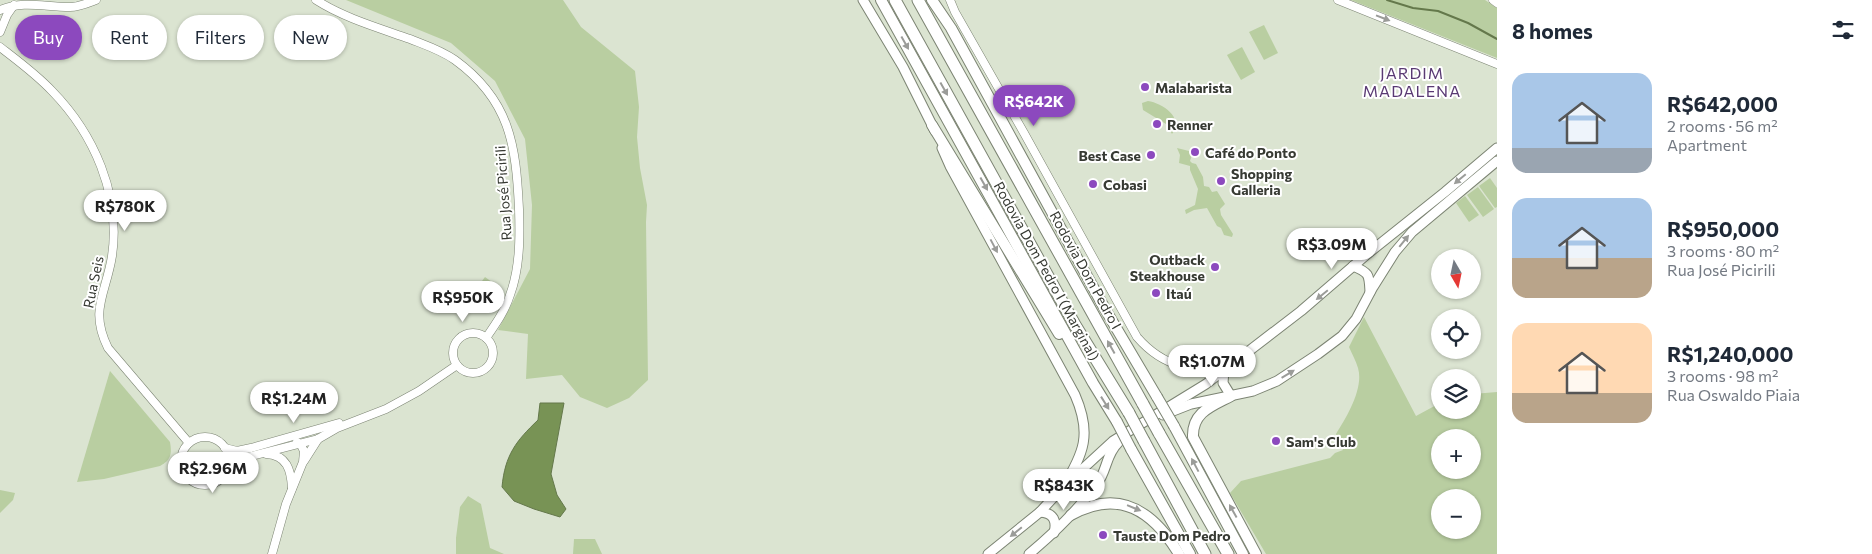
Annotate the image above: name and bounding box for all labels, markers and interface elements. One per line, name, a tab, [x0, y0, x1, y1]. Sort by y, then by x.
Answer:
one-way arrow	[1376, 14, 1391, 22]
chip: Buy	[15, 15, 82, 60]
chip: Rent	[92, 15, 167, 60]
chip: Filters	[177, 15, 264, 60]
chip: New	[274, 15, 347, 60]
icon: filters	[1829, 16, 1857, 44]
text: 8 homes	[1512, 18, 1593, 43]
one-way arrow	[900, 36, 909, 49]
district label: JARDIM MADALENA	[1363, 63, 1461, 100]
place label: Malabarista	[1155, 79, 1232, 96]
marker: Malabarista	[1139, 81, 1151, 93]
one-way arrow	[940, 82, 948, 96]
pin: R$642K	[993, 84, 1075, 127]
text: R$642K	[1004, 91, 1064, 110]
text: R$642,000	[1667, 91, 1778, 116]
icon: home	[1552, 93, 1612, 153]
place label: Renner	[1167, 116, 1213, 133]
text: 2 rooms · 56 m²	[1667, 116, 1778, 135]
marker: Renner	[1151, 118, 1163, 130]
text: Apartment	[1667, 135, 1747, 154]
place label: Café do Ponto	[1205, 144, 1296, 161]
street label: Rua José Picirili	[491, 145, 515, 241]
marker: Café do Ponto	[1189, 146, 1201, 158]
place label: Best Case	[1078, 147, 1141, 164]
marker: Best Case	[1145, 149, 1157, 161]
place label: Shopping Galleria	[1231, 165, 1292, 198]
one-way arrow	[1454, 174, 1467, 185]
marker: Shopping Galleria	[1215, 175, 1227, 187]
place label: Cobasi	[1103, 176, 1147, 193]
one-way arrow	[980, 177, 988, 192]
marker: Cobasi	[1087, 178, 1099, 190]
street label: Rodovia Dom Pedro I (Marginal)	[991, 179, 1103, 363]
pin: R$780K	[84, 190, 166, 232]
text: R$780K	[95, 196, 155, 215]
street label: Rodovia Dom Pedro I	[1047, 208, 1125, 332]
text: R$950,000	[1667, 216, 1779, 241]
icon: home	[1552, 218, 1612, 278]
pin: R$3.09M	[1286, 228, 1378, 270]
text: R$3.09M	[1297, 234, 1367, 253]
one-way arrow	[1399, 235, 1410, 248]
one-way arrow	[990, 239, 998, 254]
text: 3 rooms · 80 m²	[1667, 241, 1779, 260]
north arrow	[1431, 249, 1481, 299]
map controls	[1431, 249, 1481, 539]
place label: Outback Steakhouse	[1130, 251, 1205, 284]
street label: Rua Seis	[79, 254, 107, 310]
text: Rua José Picirili	[1667, 260, 1776, 279]
marker: Outback Steakhouse	[1209, 261, 1221, 273]
pin: R$950K	[422, 280, 504, 323]
place label: Itaú	[1166, 285, 1192, 302]
text: R$950K	[432, 287, 494, 306]
marker: Itaú	[1150, 287, 1162, 299]
one-way arrow	[1316, 289, 1329, 300]
button: locate	[1431, 309, 1481, 359]
one-way arrow	[1107, 339, 1115, 354]
text: R$1,240,000	[1667, 341, 1793, 366]
icon: home	[1552, 343, 1612, 403]
pin: R$1.07M	[1166, 344, 1258, 387]
text: R$1.07M	[1179, 351, 1245, 370]
text: 3 rooms · 98 m²	[1667, 366, 1778, 385]
button: layers	[1431, 369, 1481, 419]
one-way arrow	[1281, 370, 1294, 379]
pin: R$1.24M	[248, 382, 340, 424]
text: Rua Oswaldo Piaia	[1667, 385, 1800, 404]
text: R$1.24M	[261, 388, 327, 407]
one-way arrow	[1100, 396, 1109, 410]
button: +	[1431, 429, 1481, 479]
place label: Sam's Club	[1286, 433, 1356, 450]
marker: Sam's Club	[1270, 435, 1282, 447]
pin: R$2.96M	[167, 452, 259, 494]
text: R$2.96M	[179, 458, 247, 477]
one-way arrow	[1191, 458, 1199, 472]
pin: R$843K	[1023, 468, 1105, 511]
text: R$843K	[1034, 475, 1094, 494]
button: −	[1431, 489, 1481, 539]
one-way arrow	[1229, 504, 1237, 519]
one-way arrow	[1127, 505, 1141, 513]
one-way arrow	[1009, 526, 1022, 537]
place label: Tauste Dom Pedro	[1113, 527, 1231, 544]
marker: Tauste Dom Pedro	[1097, 529, 1109, 541]

